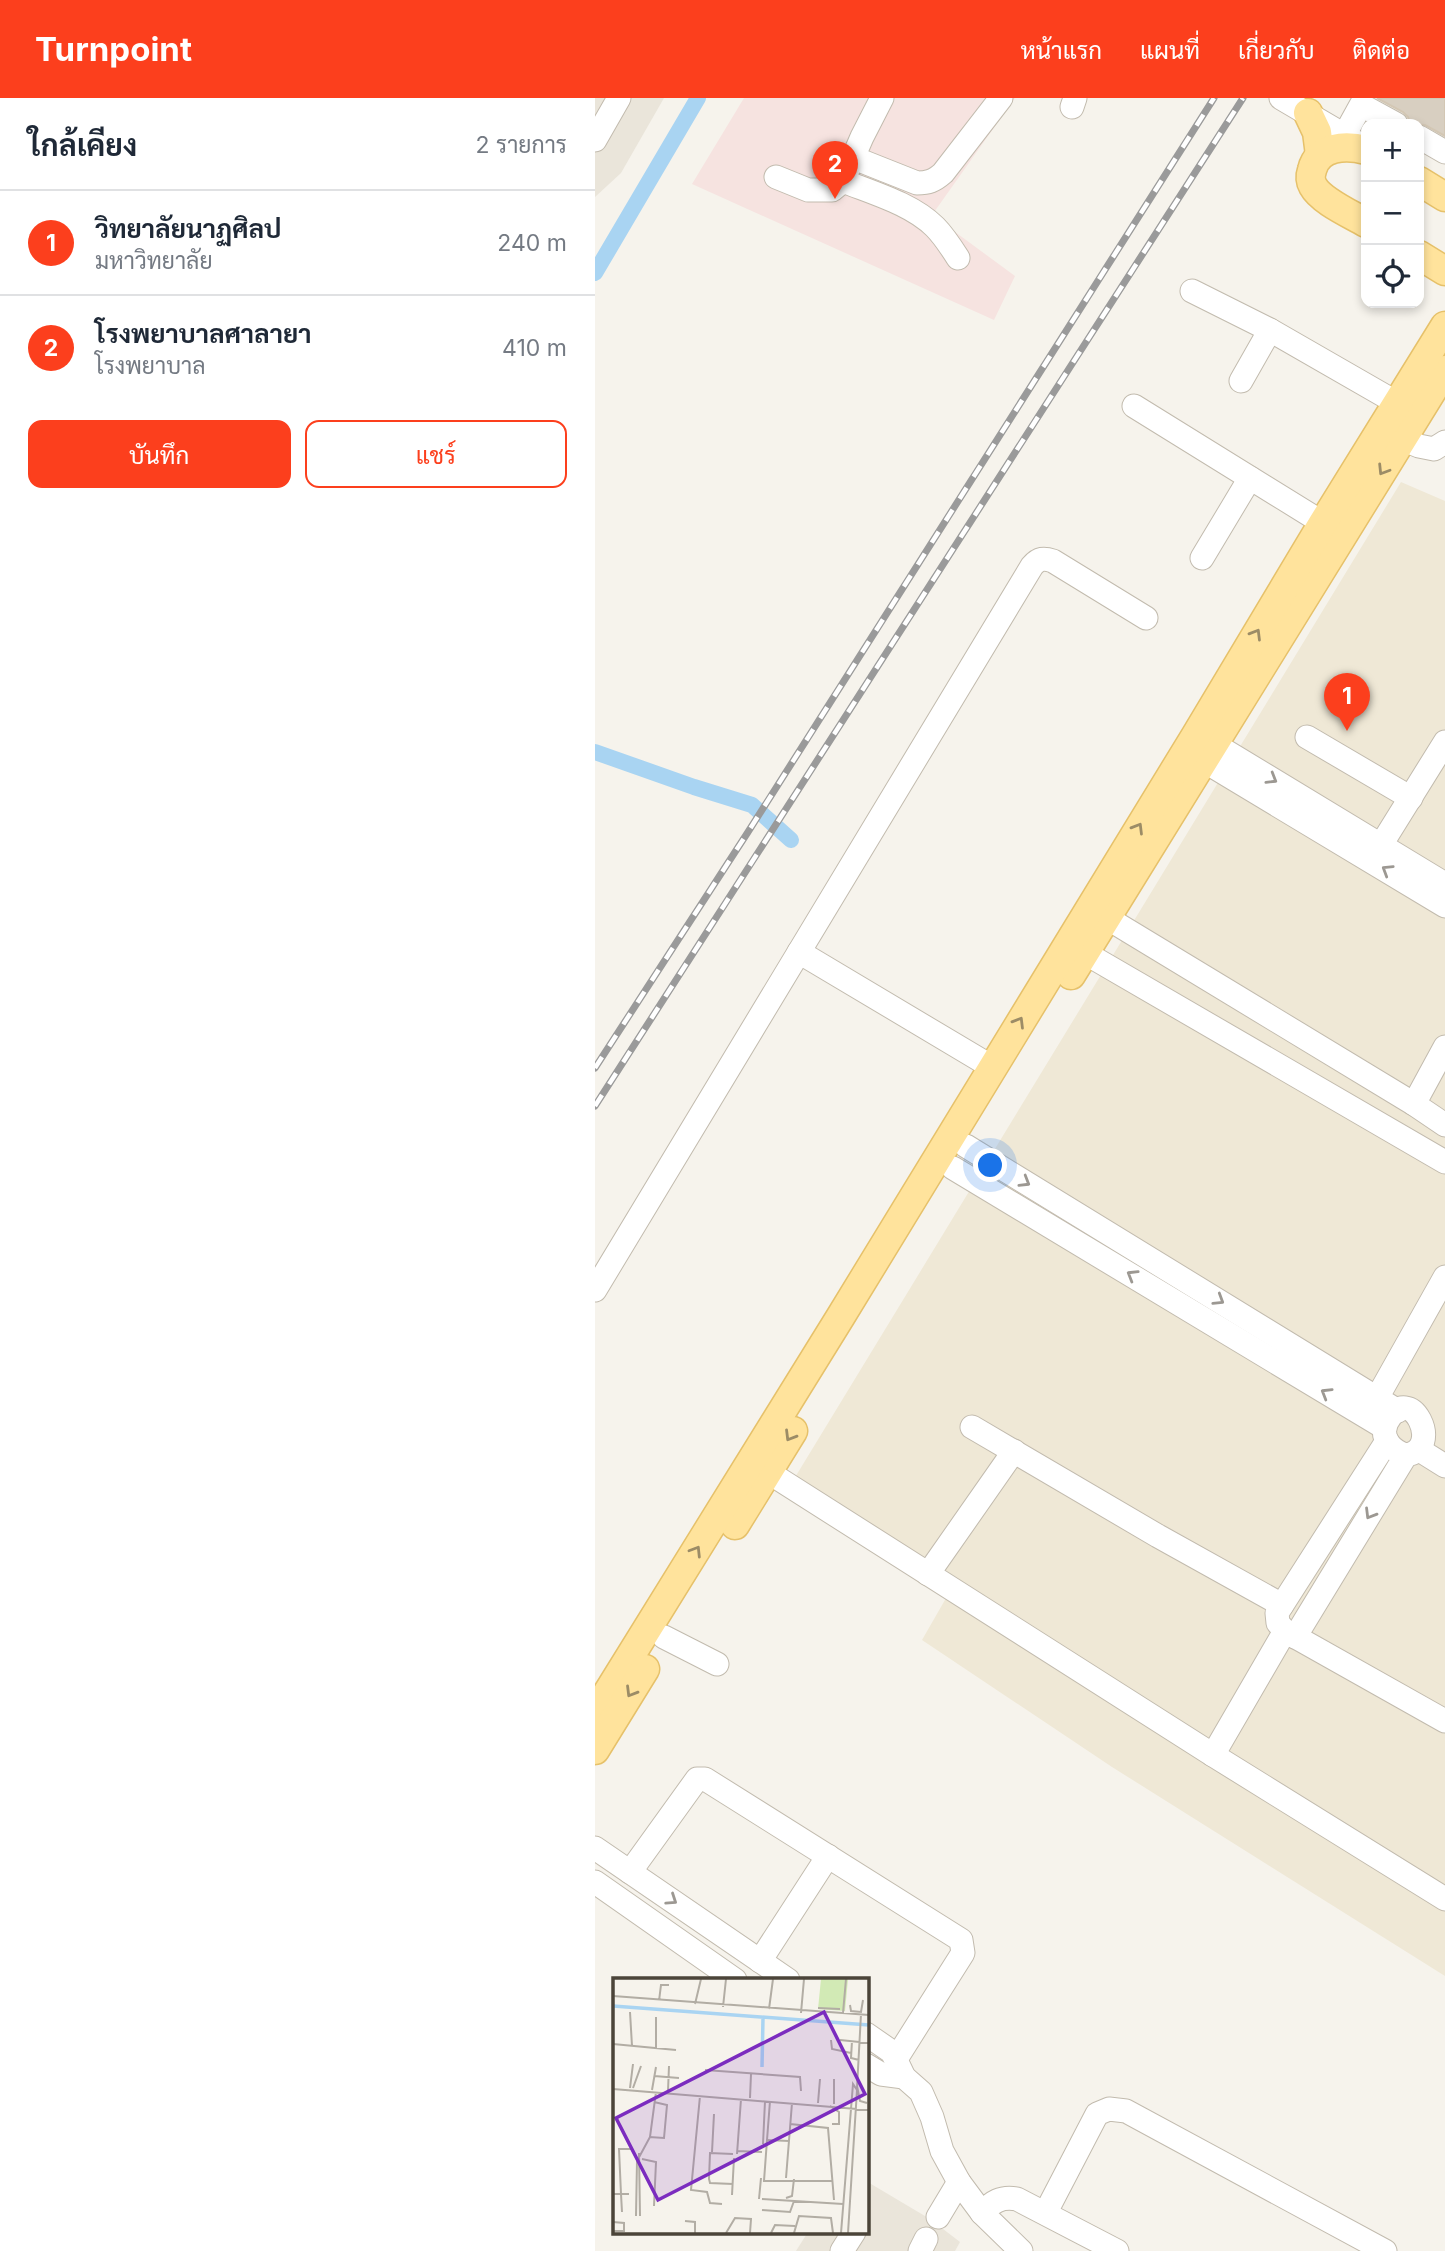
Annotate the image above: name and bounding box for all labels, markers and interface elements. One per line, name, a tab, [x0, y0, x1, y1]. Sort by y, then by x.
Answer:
text: Turnpoint	[35, 29, 192, 69]
text: หน้าแรก	[1021, 36, 1102, 65]
text: แผนที่	[1140, 36, 1200, 65]
text: เกี่ยวกับ	[1238, 36, 1315, 65]
text: ติดต่อ	[1353, 36, 1410, 65]
map controls	[1361, 119, 1424, 308]
button: +	[1361, 119, 1424, 182]
text: ใกล้เคียง	[28, 127, 137, 163]
text: 2 รายการ	[476, 131, 567, 159]
pin: 2	[812, 141, 858, 199]
button: −	[1361, 182, 1424, 245]
text: วิทยาลัยนาฏศิลป	[95, 213, 281, 244]
text: 1	[46, 229, 56, 257]
text: 240 m	[497, 229, 567, 257]
button: locate	[1361, 245, 1424, 308]
text: มหาวิทยาลัย	[95, 247, 213, 275]
text: โรงพยาบาลศาลายา	[95, 318, 312, 349]
text: 2	[44, 334, 58, 362]
text: 410 m	[502, 334, 567, 362]
text: โรงพยาบาล	[95, 352, 206, 380]
button: บันทึก	[28, 420, 291, 488]
button: แชร์	[305, 420, 567, 488]
one-way arrow	[1378, 462, 1391, 475]
one-way arrow	[1248, 628, 1261, 641]
pin: 1	[1324, 673, 1370, 731]
one-way arrow	[1265, 771, 1278, 784]
one-way arrow	[1130, 823, 1143, 836]
one-way arrow	[1381, 866, 1394, 879]
one-way arrow	[1011, 1017, 1024, 1030]
your location	[973, 1148, 1007, 1182]
one-way arrow	[1017, 1173, 1030, 1186]
one-way arrow	[1126, 1271, 1139, 1284]
one-way arrow	[1211, 1292, 1224, 1305]
one-way arrow	[1321, 1389, 1334, 1402]
one-way arrow	[785, 1429, 798, 1442]
one-way arrow	[1366, 1506, 1379, 1519]
one-way arrow	[687, 1545, 700, 1558]
one-way arrow	[626, 1684, 639, 1697]
one-way arrow	[664, 1892, 677, 1905]
inset map	[613, 1978, 868, 2234]

